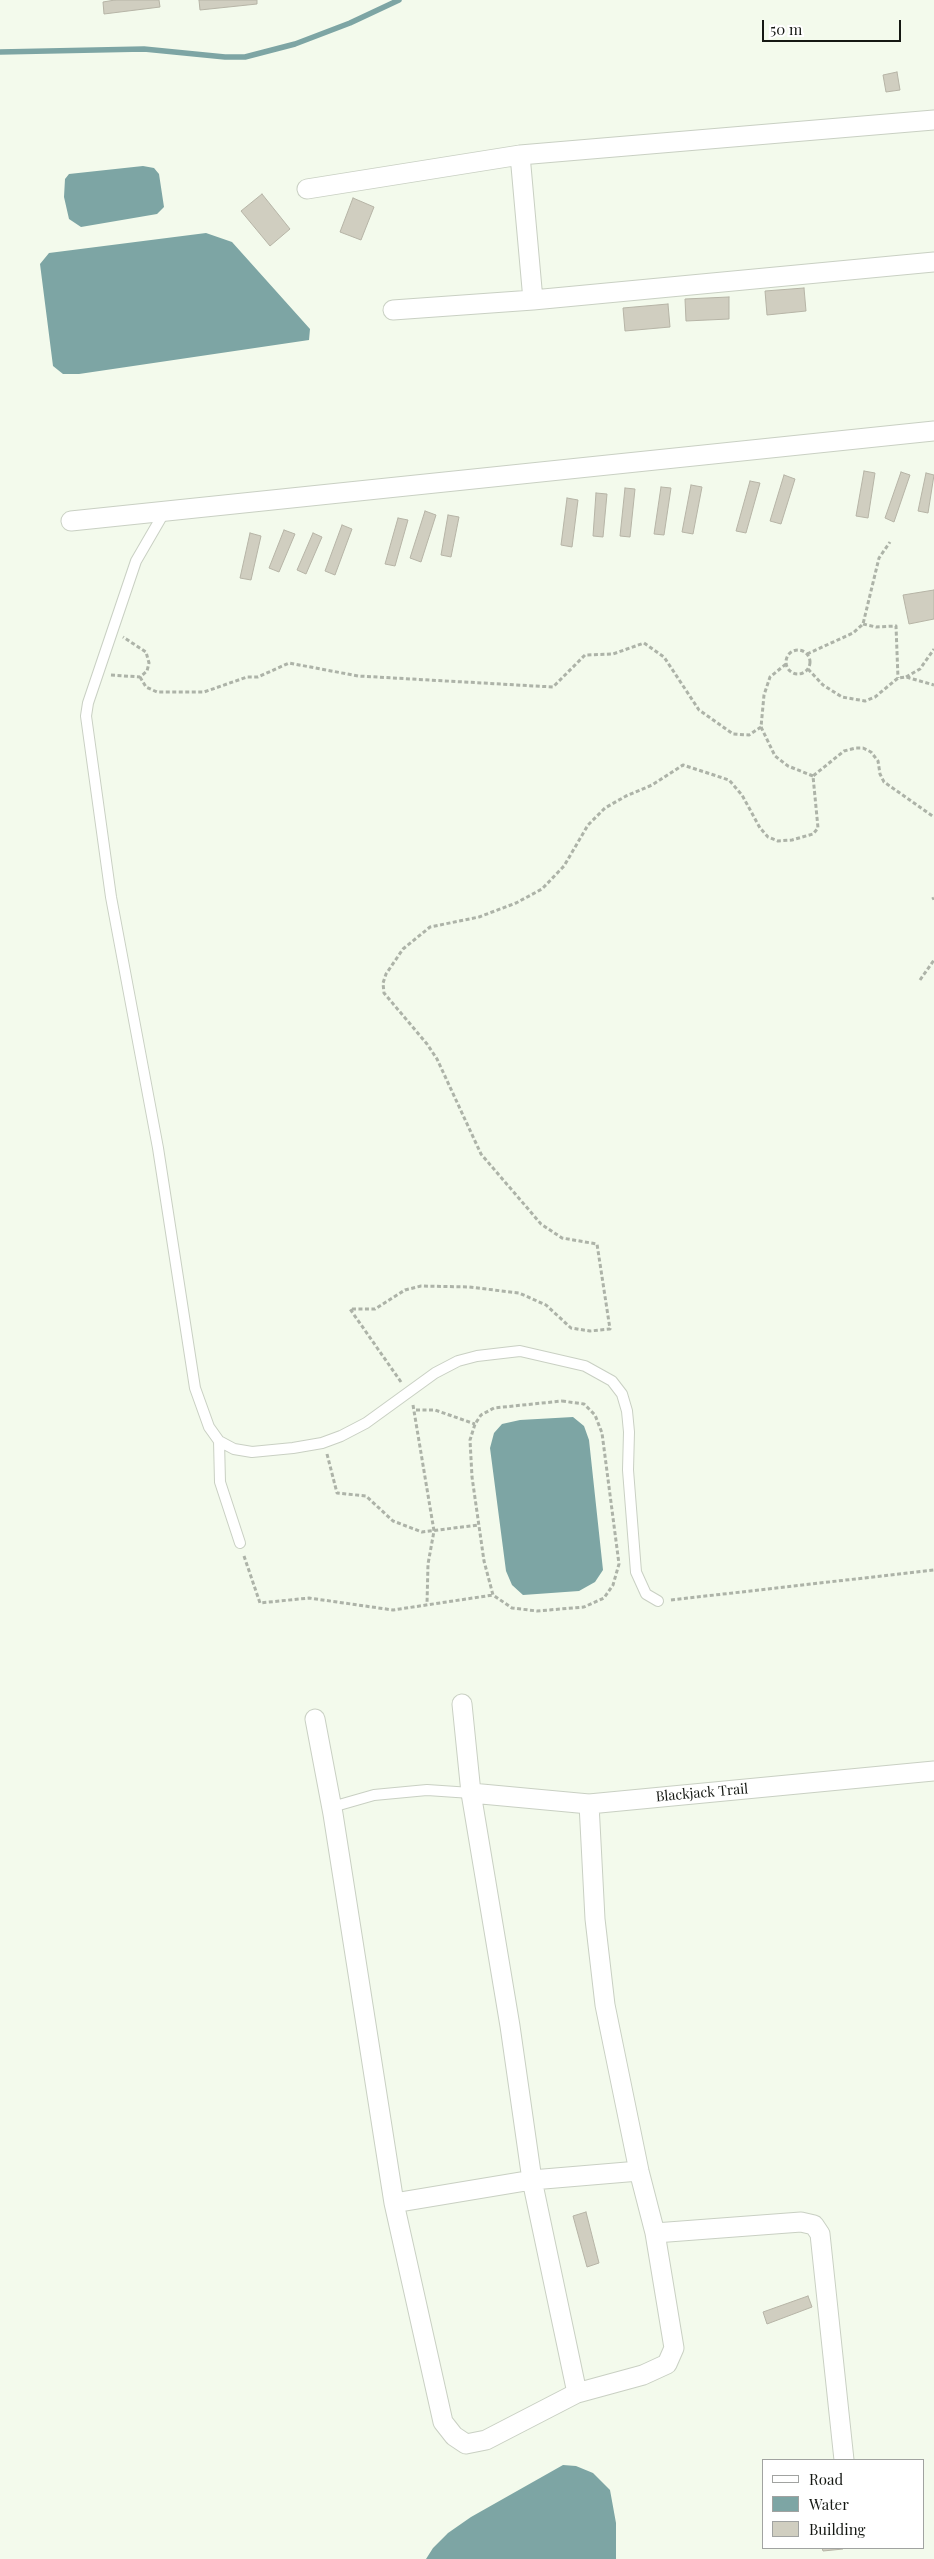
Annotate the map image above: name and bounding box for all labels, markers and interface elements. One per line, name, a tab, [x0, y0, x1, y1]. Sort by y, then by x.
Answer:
scale bar	[764, 10, 903, 42]
text: 50 m	[770, 19, 802, 39]
street label: Blackjack Trail	[655, 1781, 749, 1805]
legend	[762, 2459, 924, 2549]
text: Road	[809, 2469, 843, 2489]
text: Water	[809, 2494, 849, 2514]
text: Building	[809, 2519, 865, 2539]

